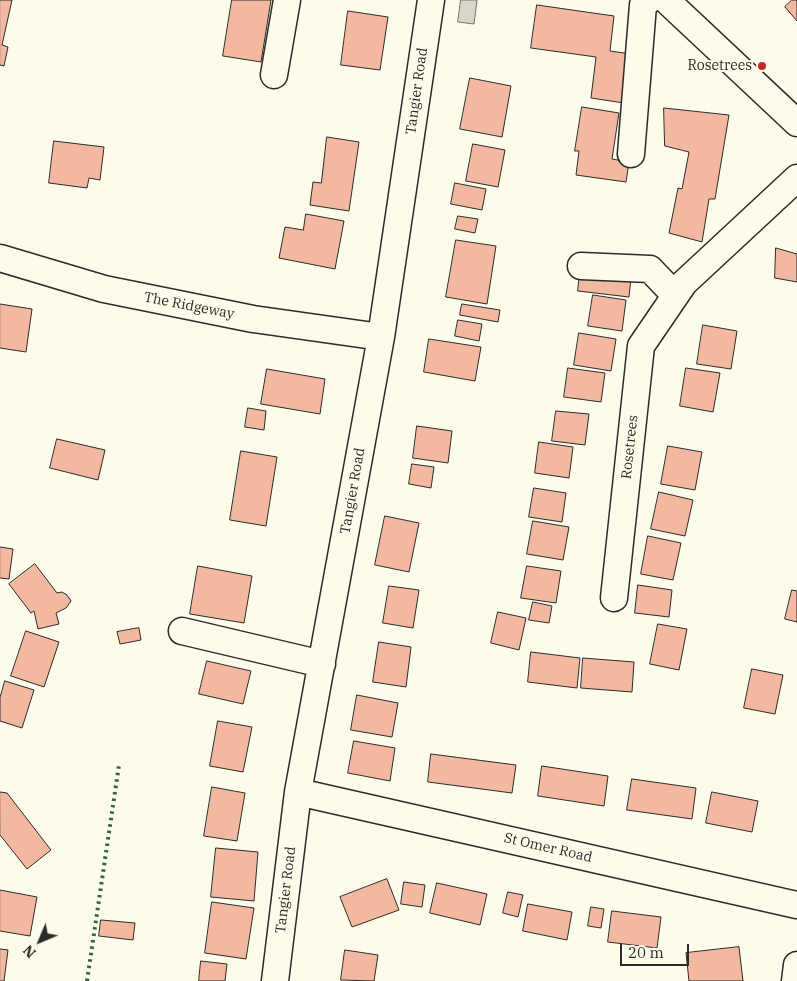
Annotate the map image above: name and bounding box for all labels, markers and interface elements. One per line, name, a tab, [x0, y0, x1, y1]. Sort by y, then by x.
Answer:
street label: Tangier Road	[403, 46, 431, 136]
place label: Rosetrees	[688, 58, 752, 74]
marker: Rosetrees	[756, 60, 768, 72]
street label: The Ridgeway	[142, 289, 236, 323]
street label: Rosetrees	[618, 414, 642, 480]
street label: Tangier Road	[337, 446, 369, 536]
street label: St Omer Road	[502, 830, 594, 866]
street label: Tangier Road	[272, 846, 300, 934]
north arrow	[15, 916, 65, 966]
scale bar	[622, 934, 691, 966]
text: N	[19, 941, 40, 962]
text: 20 m	[628, 943, 664, 962]

